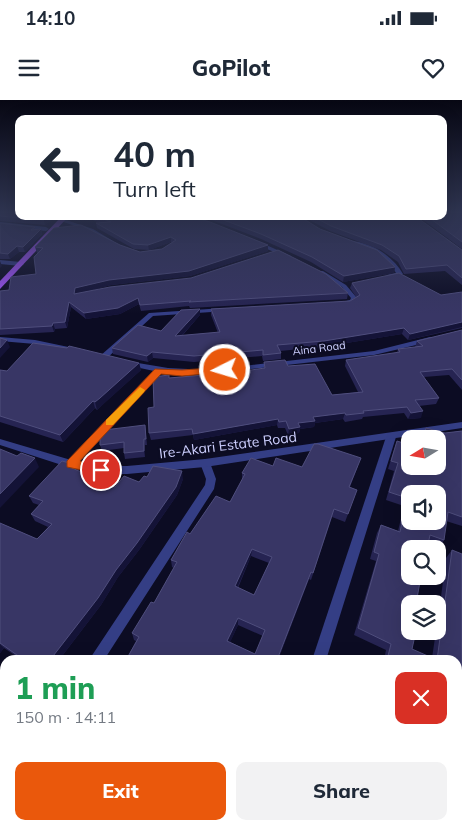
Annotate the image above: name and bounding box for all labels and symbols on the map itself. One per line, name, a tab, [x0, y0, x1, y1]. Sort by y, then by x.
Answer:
street label: Aina Road	[292, 338, 346, 358]
position arrow	[198, 343, 250, 395]
street label: Ire-Akari Estate Road	[158, 428, 298, 462]
north arrow	[401, 430, 446, 475]
pin	[80, 449, 122, 491]

